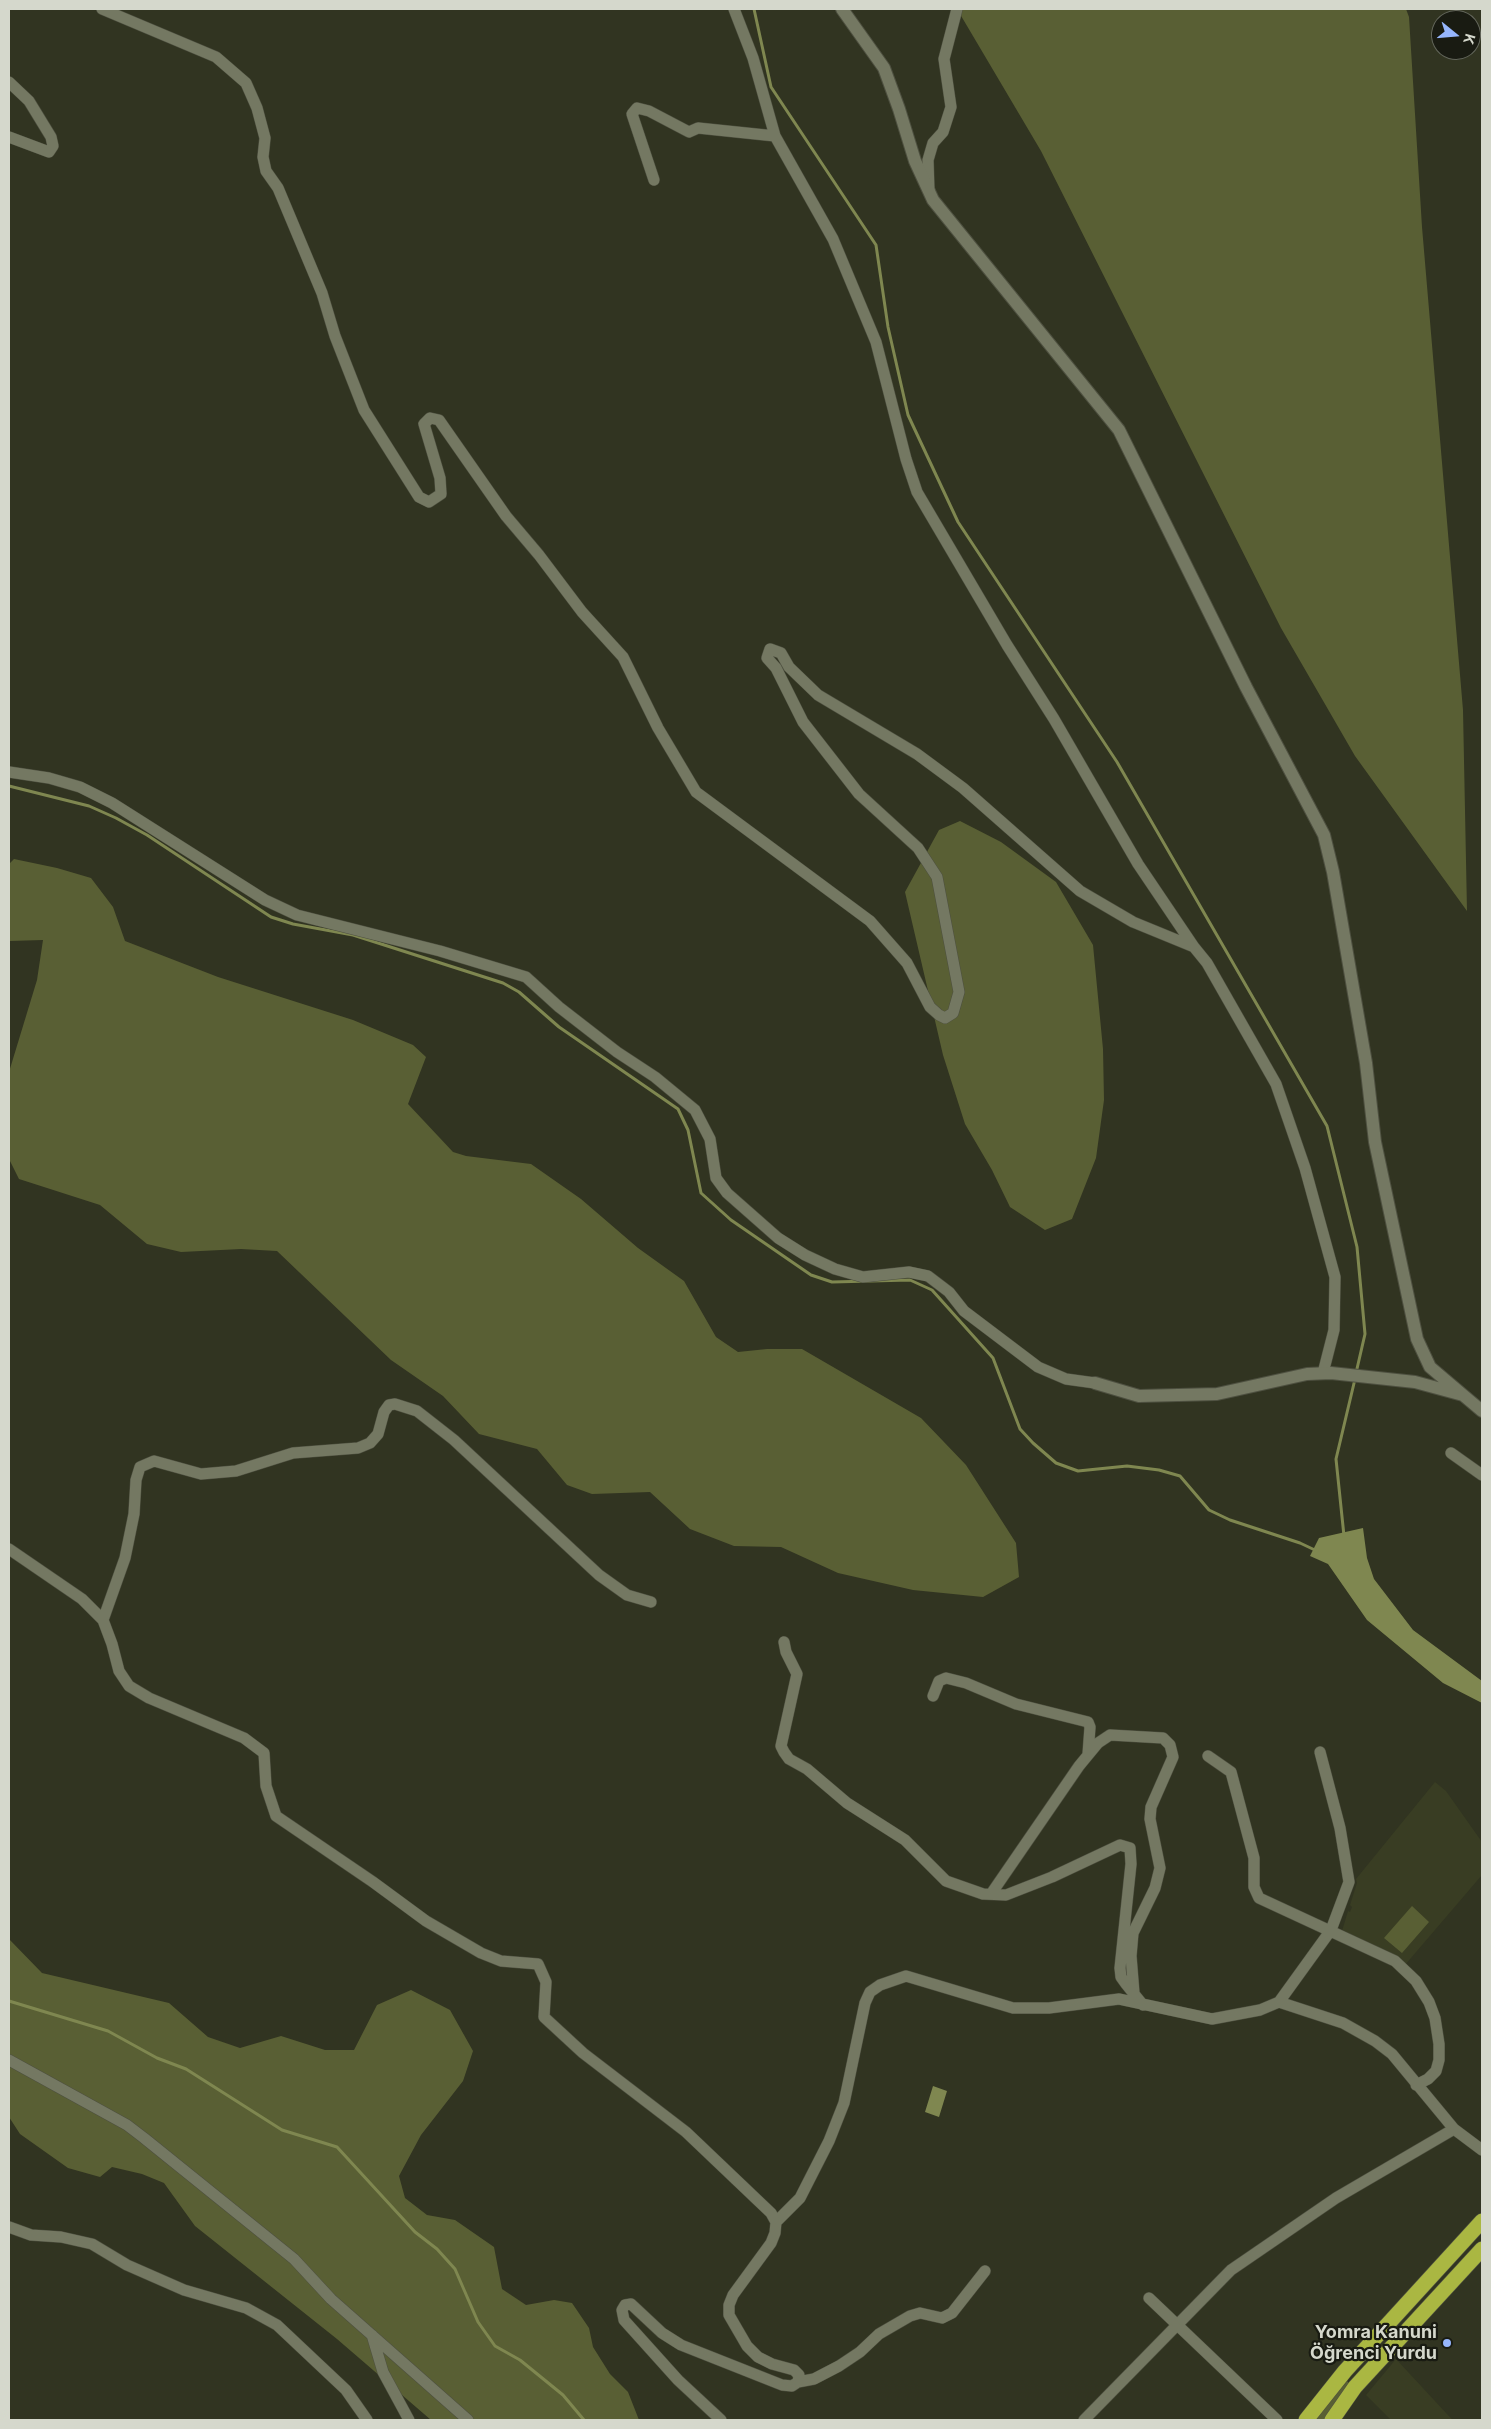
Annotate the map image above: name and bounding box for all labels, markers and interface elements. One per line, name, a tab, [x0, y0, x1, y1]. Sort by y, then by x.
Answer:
north arrow	[1431, 10, 1481, 60]
text: K	[1460, 32, 1479, 47]
place label: Yomra Kanuni Öğrenci Yurdu	[1310, 2322, 1437, 2364]
marker: Yomra Kanuni Öğrenci Yurdu	[1441, 2337, 1453, 2349]

